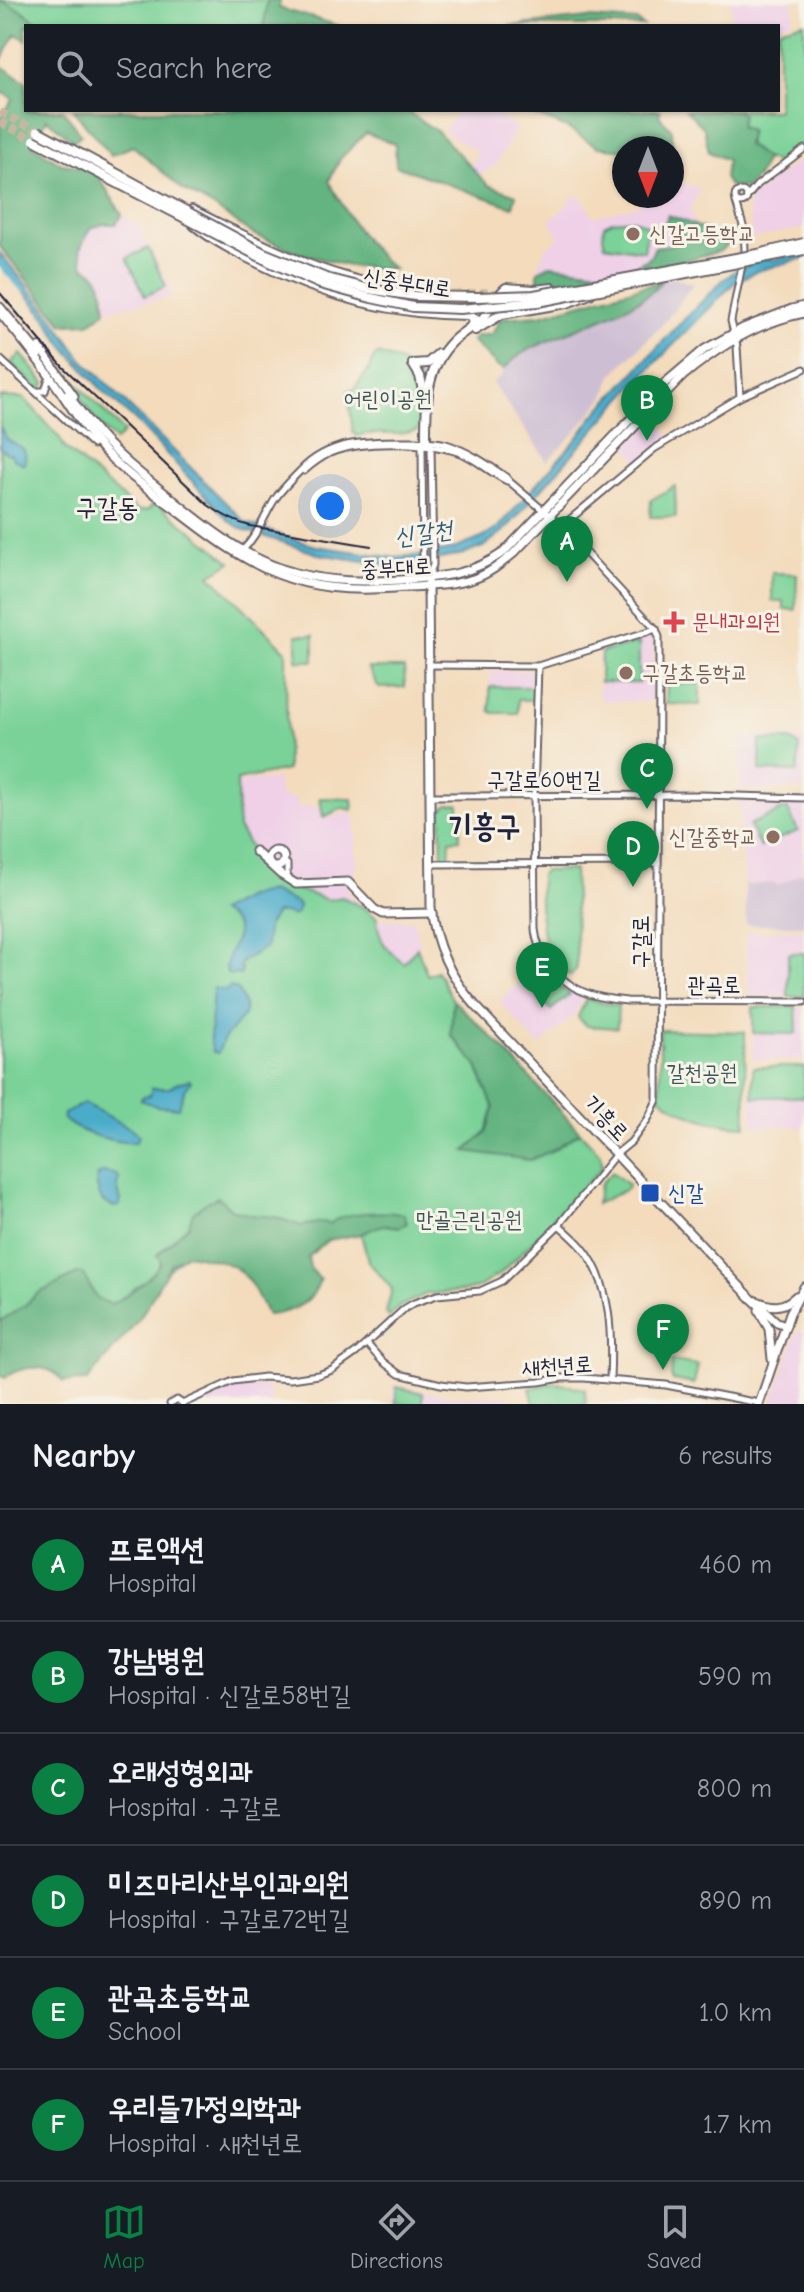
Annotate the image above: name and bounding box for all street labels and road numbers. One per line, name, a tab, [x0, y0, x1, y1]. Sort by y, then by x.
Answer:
street label: 신중부대로	[361, 263, 453, 303]
street label: 중부대로	[360, 553, 432, 583]
street label: 구갈로60번길	[487, 767, 601, 793]
street label: 구갈로	[628, 915, 654, 969]
street label: 관곡로	[687, 972, 741, 998]
street label: 기흥로	[578, 1090, 634, 1146]
street label: 새천년로	[521, 1351, 593, 1381]

